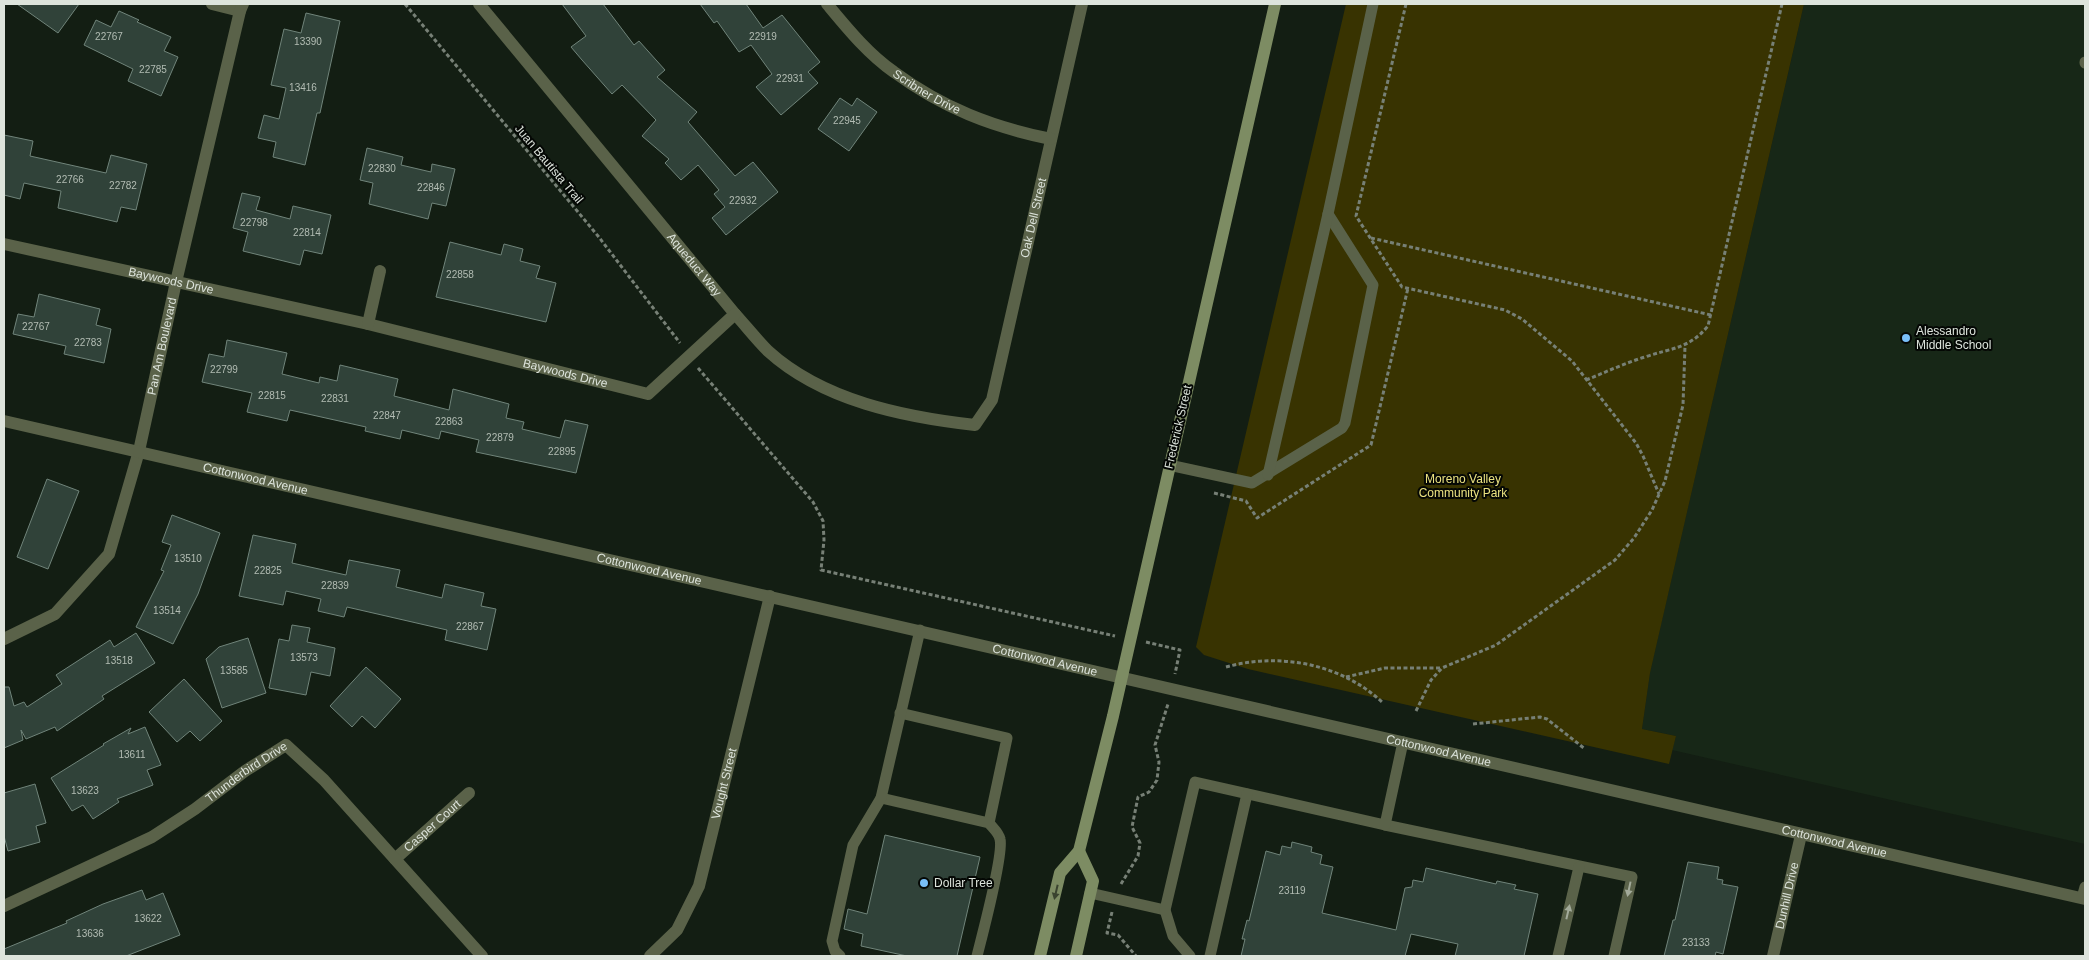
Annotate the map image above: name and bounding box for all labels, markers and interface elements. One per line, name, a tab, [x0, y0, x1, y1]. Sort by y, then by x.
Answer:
house number: 22767	[95, 31, 123, 42]
house number: 22919	[749, 31, 777, 42]
house number: 13390	[294, 36, 322, 47]
house number: 22785	[139, 64, 167, 75]
street label: Scribner Drive	[890, 66, 963, 117]
house number: 22931	[776, 73, 804, 84]
house number: 13416	[289, 82, 317, 93]
house number: 22945	[833, 115, 861, 126]
street label: Juan Bautista Trail	[512, 122, 586, 206]
house number: 22830	[368, 163, 396, 174]
house number: 22766	[56, 174, 84, 185]
street label: Oak Dell Street	[1018, 176, 1049, 259]
house number: 22782	[109, 180, 137, 191]
house number: 22846	[417, 182, 445, 193]
house number: 22932	[729, 195, 757, 206]
house number: 22798	[240, 217, 268, 228]
house number: 22814	[293, 227, 321, 238]
street label: Aqueduct Way	[664, 230, 724, 299]
street label: Baywoods Drive	[127, 265, 215, 297]
house number: 22858	[446, 269, 474, 280]
street label: Pan Am Boulevard	[144, 296, 179, 396]
house number: 22767	[22, 321, 50, 332]
place label: Alessandro Middle School	[1916, 324, 1991, 352]
marker: Alessandro Middle School	[1900, 332, 1912, 344]
house number: 22783	[74, 337, 102, 348]
street label: Baywoods Drive	[521, 356, 609, 391]
house number: 22799	[210, 364, 238, 375]
street label: Frederick Street	[1162, 383, 1195, 470]
house number: 22815	[258, 390, 286, 401]
house number: 22831	[321, 393, 349, 404]
house number: 22847	[373, 410, 401, 421]
house number: 22863	[435, 416, 463, 427]
house number: 22879	[486, 432, 514, 443]
house number: 22895	[548, 446, 576, 457]
street label: Cottonwood Avenue	[202, 460, 310, 498]
park label: Moreno Valley Community Park	[1419, 472, 1508, 500]
street label: Cottonwood Avenue	[595, 550, 703, 588]
house number: 13510	[174, 553, 202, 564]
house number: 22825	[254, 565, 282, 576]
house number: 22839	[321, 580, 349, 591]
house number: 13514	[153, 605, 181, 616]
house number: 22867	[456, 621, 484, 632]
street label: Cottonwood Avenue	[991, 641, 1099, 679]
house number: 13573	[290, 652, 318, 663]
house number: 13518	[105, 655, 133, 666]
house number: 13585	[220, 665, 248, 676]
street label: Cottonwood Avenue	[1385, 732, 1493, 769]
street label: Thunderbird Drive	[203, 739, 290, 805]
street label: Vought Street	[709, 746, 740, 821]
house number: 13611	[118, 749, 146, 760]
house number: 13623	[71, 785, 99, 796]
street label: Casper Court	[401, 796, 464, 855]
street label: Cottonwood Avenue	[1780, 823, 1889, 860]
street label: Dunhill Drive	[1772, 861, 1802, 930]
place label: Dollar Tree	[934, 876, 993, 890]
marker: Dollar Tree	[918, 877, 930, 889]
one-way arrow	[1625, 882, 1633, 897]
one-way arrow	[1052, 884, 1060, 899]
house number: 23119	[1278, 885, 1306, 896]
one-way arrow	[1564, 904, 1572, 919]
house number: 13622	[134, 913, 162, 924]
house number: 13636	[76, 928, 104, 939]
house number: 23133	[1682, 937, 1710, 948]

